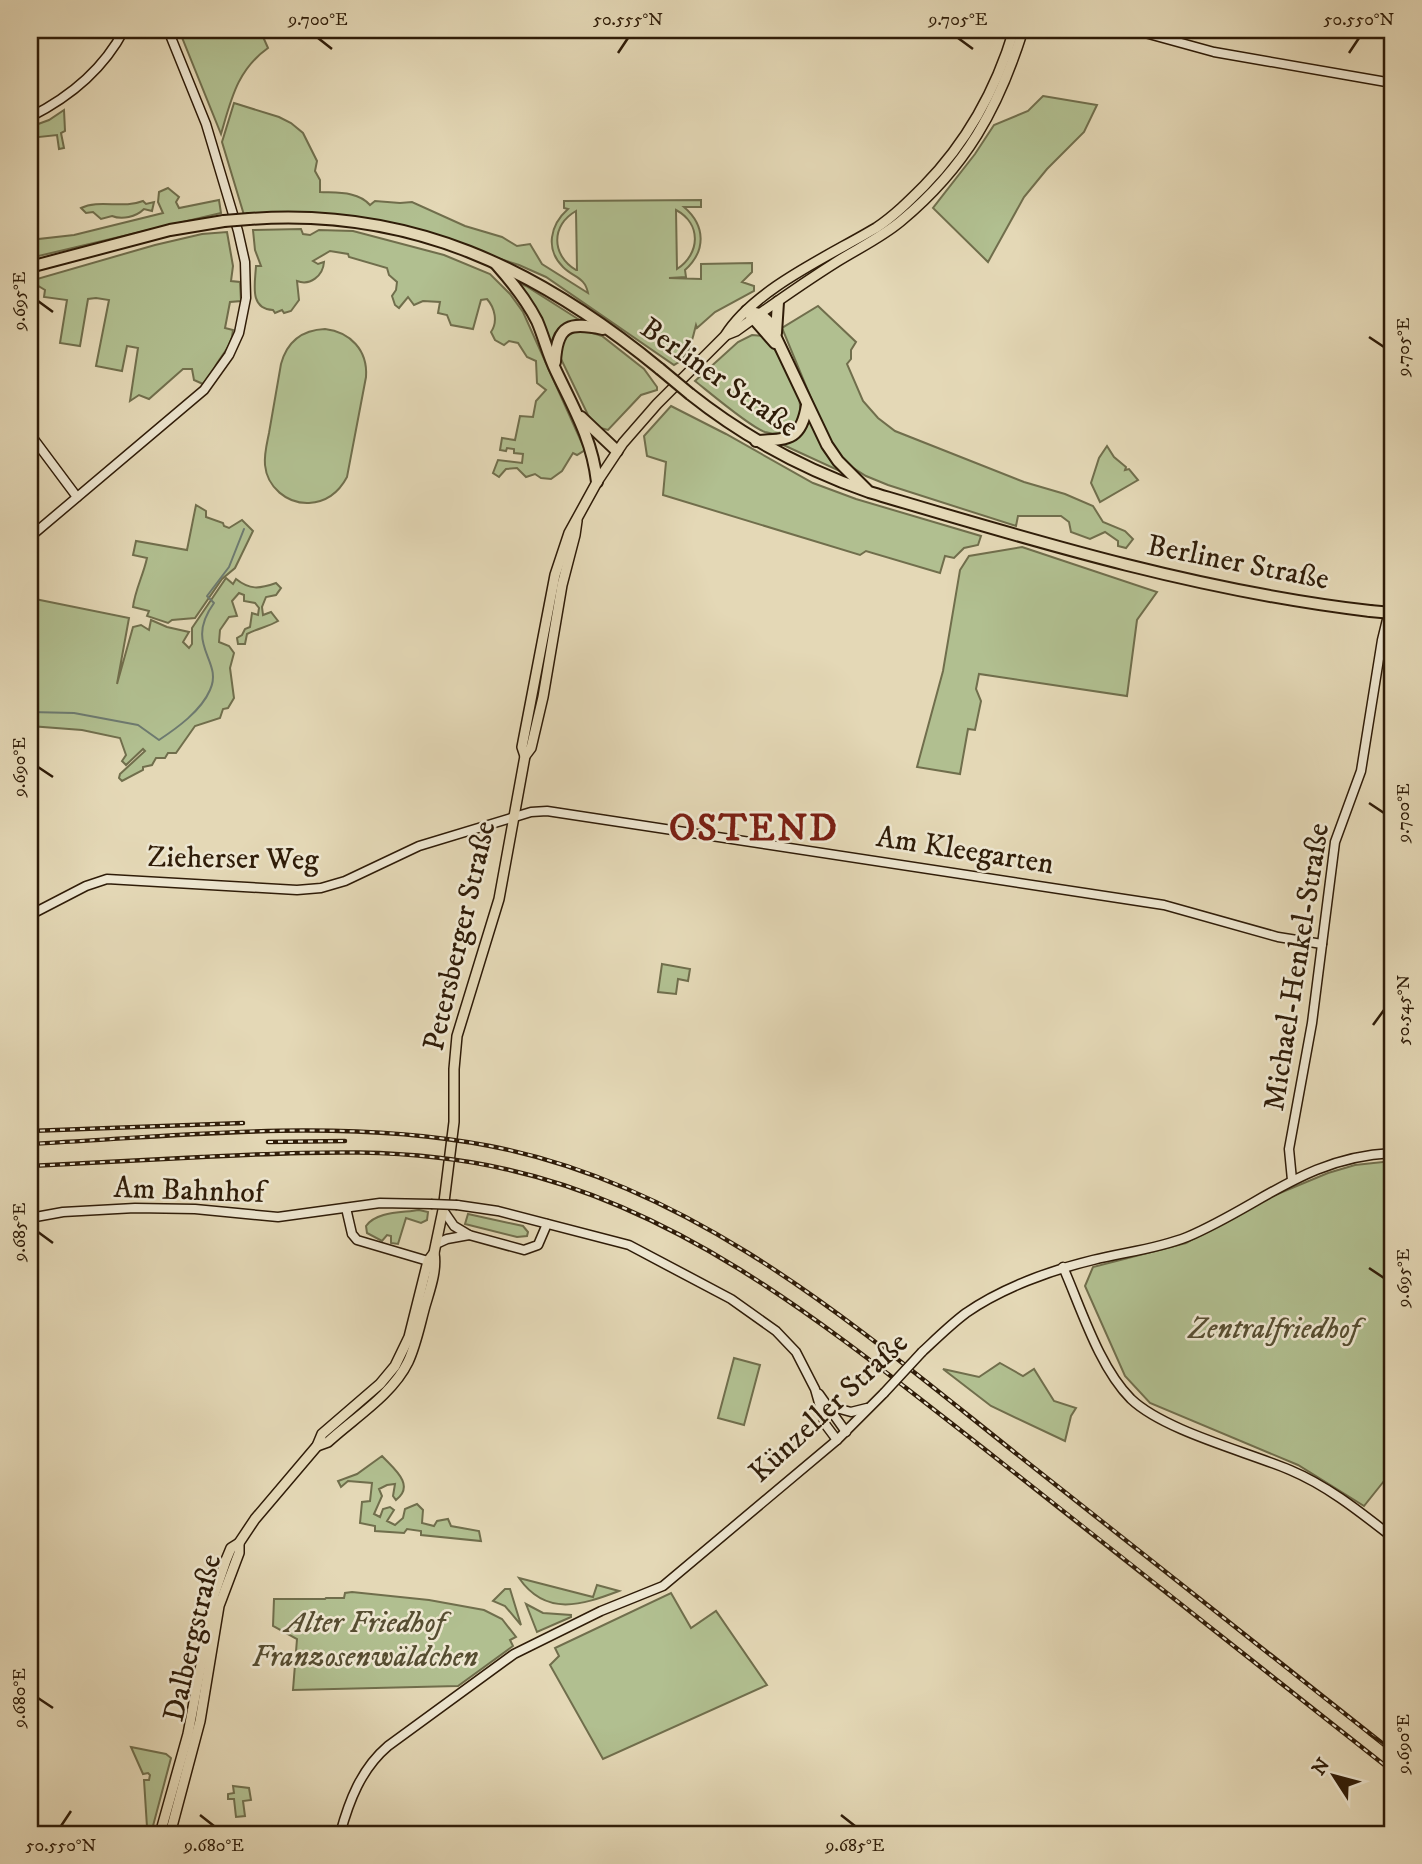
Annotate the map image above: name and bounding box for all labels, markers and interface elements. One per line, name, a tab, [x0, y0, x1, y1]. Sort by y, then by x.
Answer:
text: 9.700°E	[287, 9, 348, 31]
text: 50.555°N	[593, 9, 663, 31]
text: 9.705°E	[928, 9, 988, 31]
text: 50.550°N	[1324, 9, 1395, 31]
text: 9.695°E	[9, 271, 31, 332]
street label: Berliner Straße	[633, 310, 805, 446]
text: 9.705°E	[1393, 317, 1415, 377]
street label: Berliner Straße	[1144, 527, 1332, 599]
text: 9.690°E	[9, 737, 31, 798]
text: 9.700°E	[1393, 783, 1415, 844]
district label: OSTEND	[669, 806, 839, 853]
street label: Petersberger Straße	[416, 817, 504, 1055]
street label: Am Kleegarten	[874, 819, 1057, 883]
street label: Michael-Henkel-Straße	[1256, 820, 1338, 1114]
street label: Zieherser Weg	[147, 839, 320, 879]
text: 50.545°N	[1393, 975, 1415, 1045]
street label: Am Bahnhof	[113, 1170, 269, 1212]
text: 9.685°E	[9, 1202, 31, 1263]
text: 9.695°E	[1393, 1248, 1415, 1309]
park label: Zentralfriedhof	[1187, 1311, 1367, 1348]
street label: Künzeller Straße	[742, 1325, 916, 1491]
street label: Dalbergstraße	[156, 1551, 230, 1725]
park label: Alter Friedhof Franzosenwäldchen	[252, 1605, 478, 1676]
text: 9.680°E	[9, 1668, 31, 1729]
text: 9.690°E	[1393, 1714, 1415, 1775]
north arrow	[1300, 1742, 1370, 1812]
text: N	[1308, 1753, 1336, 1780]
text: 50.550°N	[26, 1835, 97, 1857]
text: 9.680°E	[183, 1835, 244, 1857]
text: 9.685°E	[824, 1835, 885, 1857]

